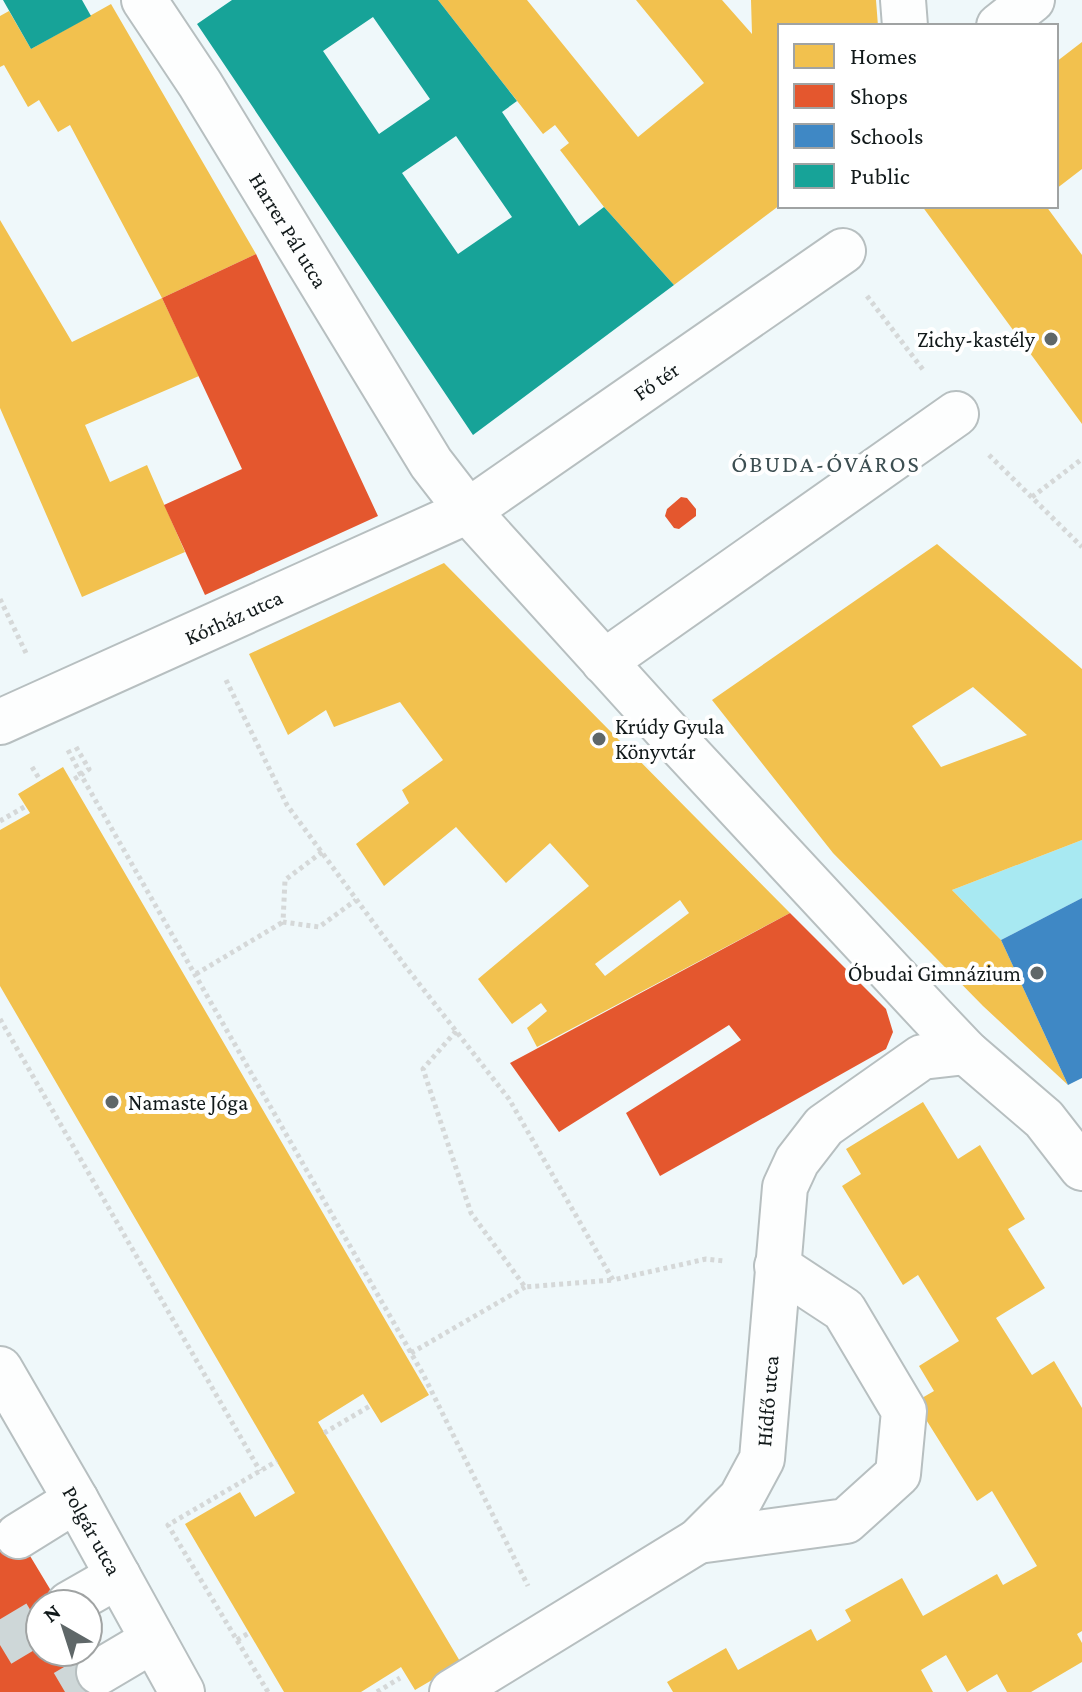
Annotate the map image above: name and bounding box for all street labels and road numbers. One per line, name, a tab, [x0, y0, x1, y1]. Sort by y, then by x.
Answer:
street label: Harrer Pál utca	[244, 168, 334, 292]
street label: Fő tér	[628, 356, 684, 405]
street label: Kórház utca	[181, 584, 286, 650]
street label: Hídfő utca	[751, 1354, 783, 1448]
street label: Polgár utca	[58, 1481, 127, 1579]

